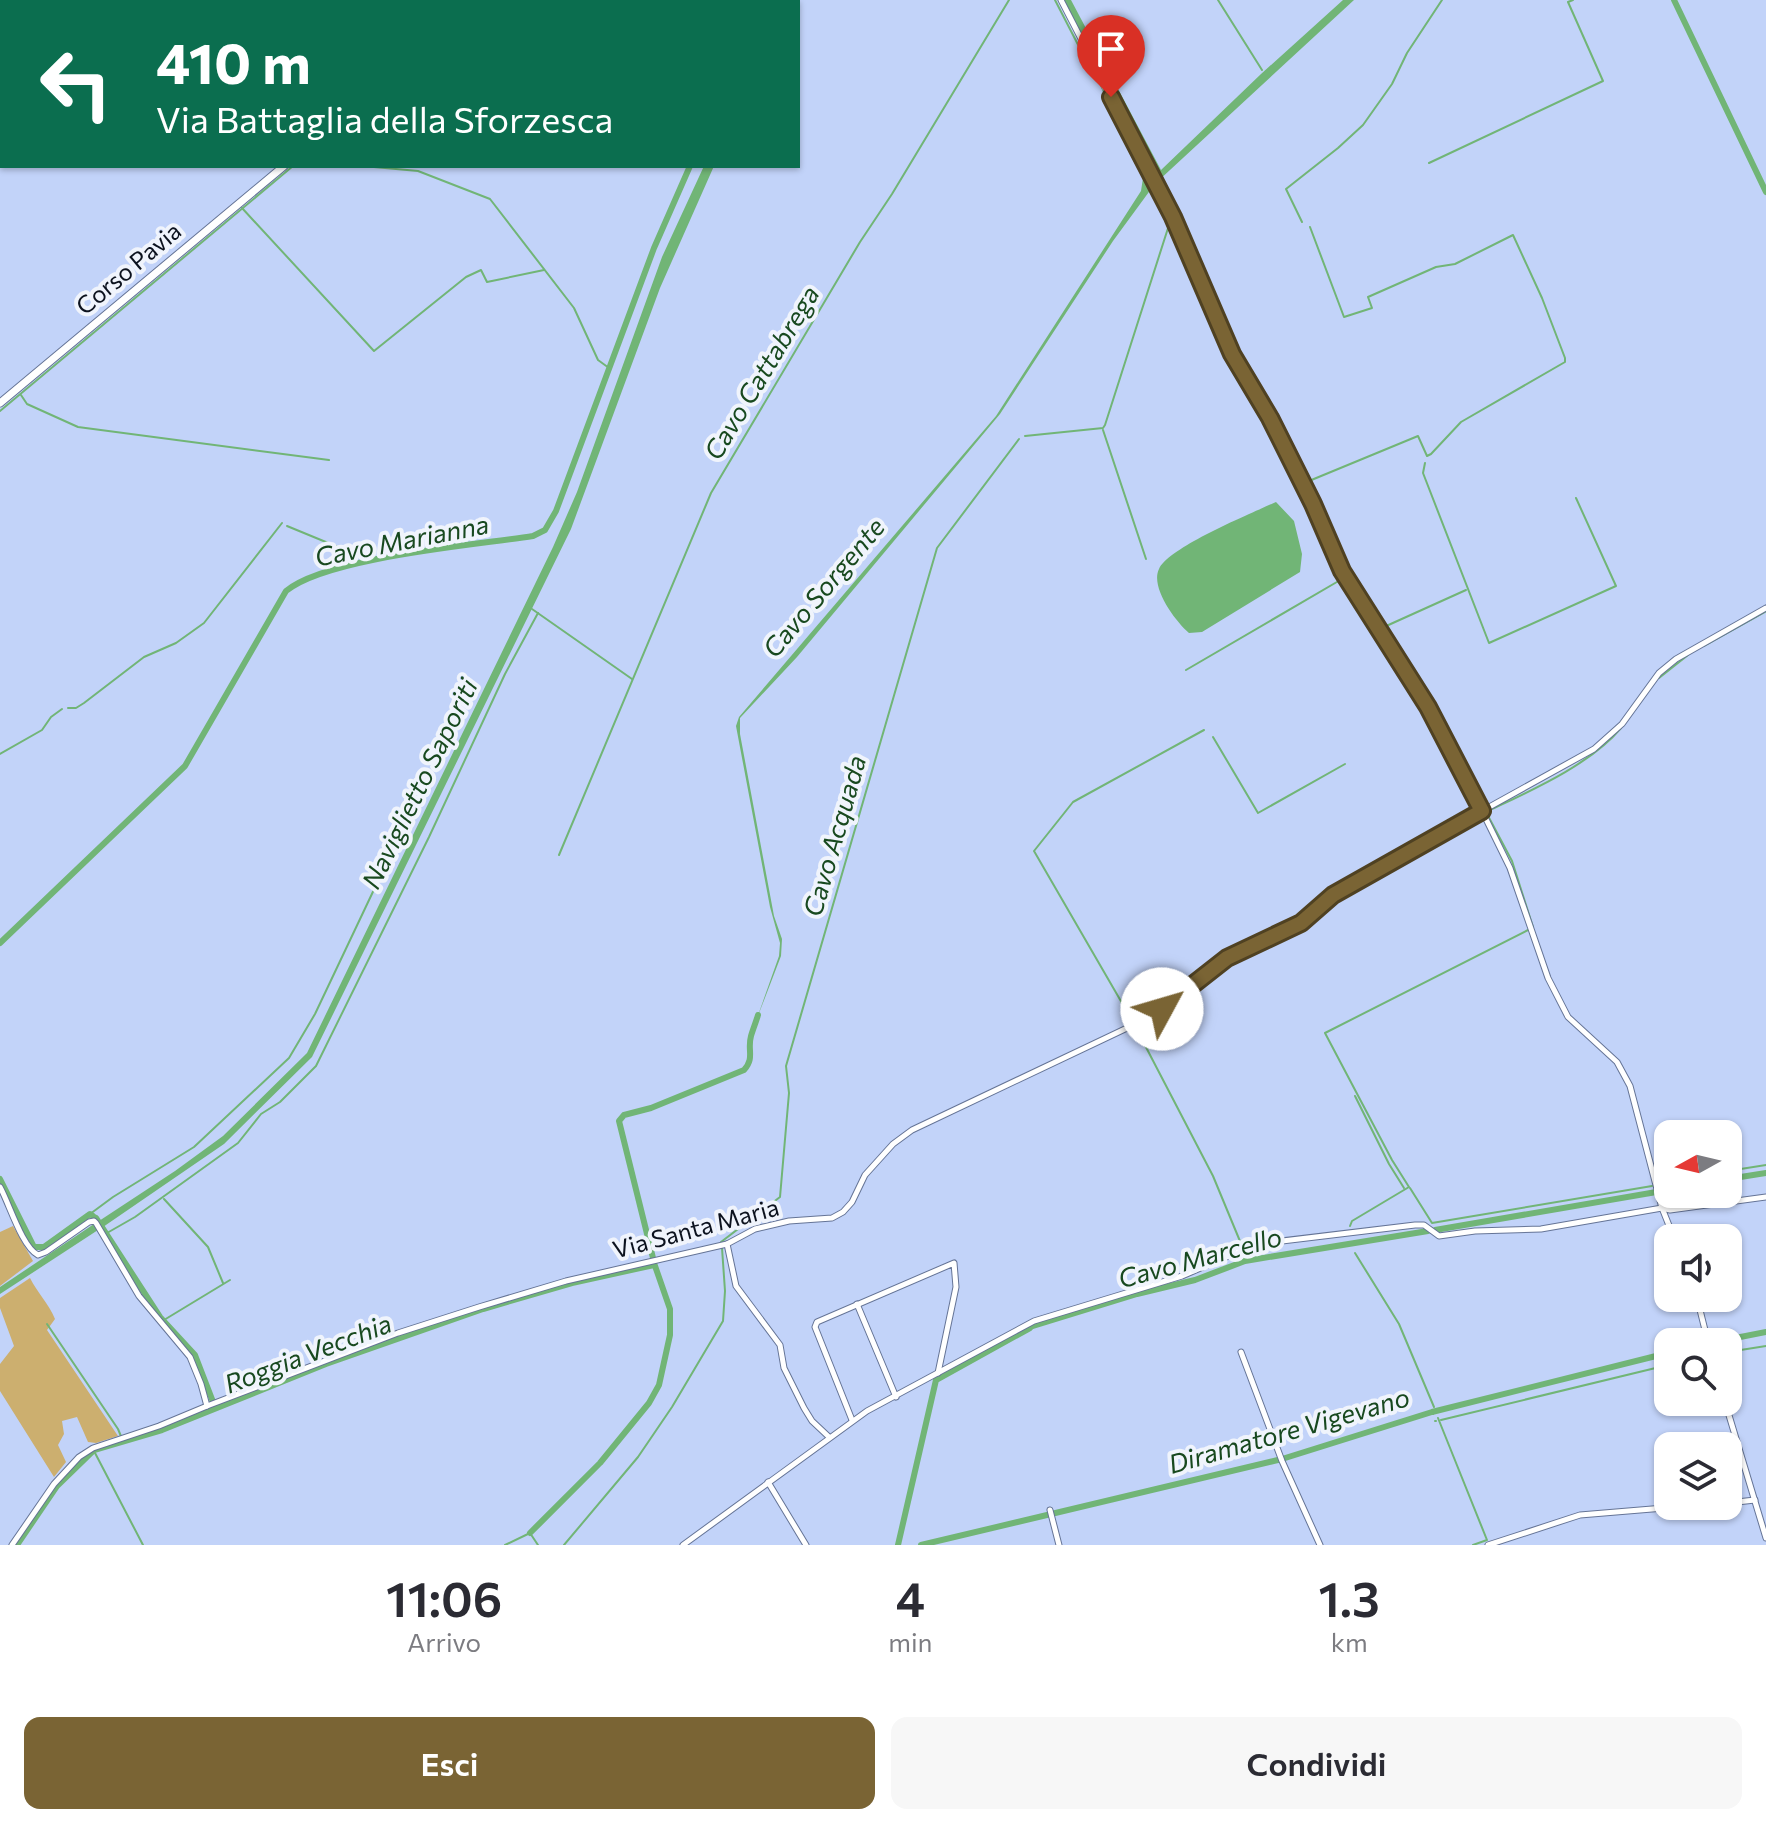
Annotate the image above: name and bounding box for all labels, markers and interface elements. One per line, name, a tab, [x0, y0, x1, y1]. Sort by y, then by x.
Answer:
pin	[1077, 15, 1145, 97]
text: 410 m	[156, 27, 311, 96]
icon: arrive	[1089, 27, 1133, 71]
icon: left	[24, 32, 128, 136]
text: Via Battaglia della Sforzesca	[156, 96, 613, 140]
street label: Corso Pavia	[70, 216, 186, 320]
water label: Cavo Cattabrega	[697, 280, 825, 465]
water label: Cavo Marianna	[312, 507, 491, 572]
water label: Cavo Sorgente	[756, 511, 890, 663]
water label: Naviglietto Saporiti	[354, 672, 483, 893]
water label: Cavo Acquada	[796, 751, 871, 920]
position arrow	[1120, 967, 1204, 1051]
north arrow	[1654, 1120, 1742, 1208]
map controls	[1654, 1120, 1742, 1520]
street label: Via Santa Maria	[609, 1191, 782, 1264]
water label: Cavo Marcello	[1114, 1220, 1285, 1293]
button: sound	[1654, 1224, 1742, 1312]
water label: Roggia Vecchia	[220, 1307, 395, 1399]
button: search	[1654, 1328, 1742, 1416]
water label: Diramatore Vigevano	[1164, 1380, 1413, 1479]
button: layers	[1654, 1432, 1742, 1520]
text: 11:06	[386, 1568, 502, 1627]
text: 4	[896, 1568, 925, 1627]
text: 1.3	[1319, 1568, 1380, 1627]
text: Arrivo	[407, 1626, 481, 1657]
text: min	[888, 1626, 932, 1657]
text: km	[1331, 1626, 1368, 1657]
button: Esci	[24, 1717, 875, 1809]
button: Condividi	[891, 1717, 1742, 1809]

